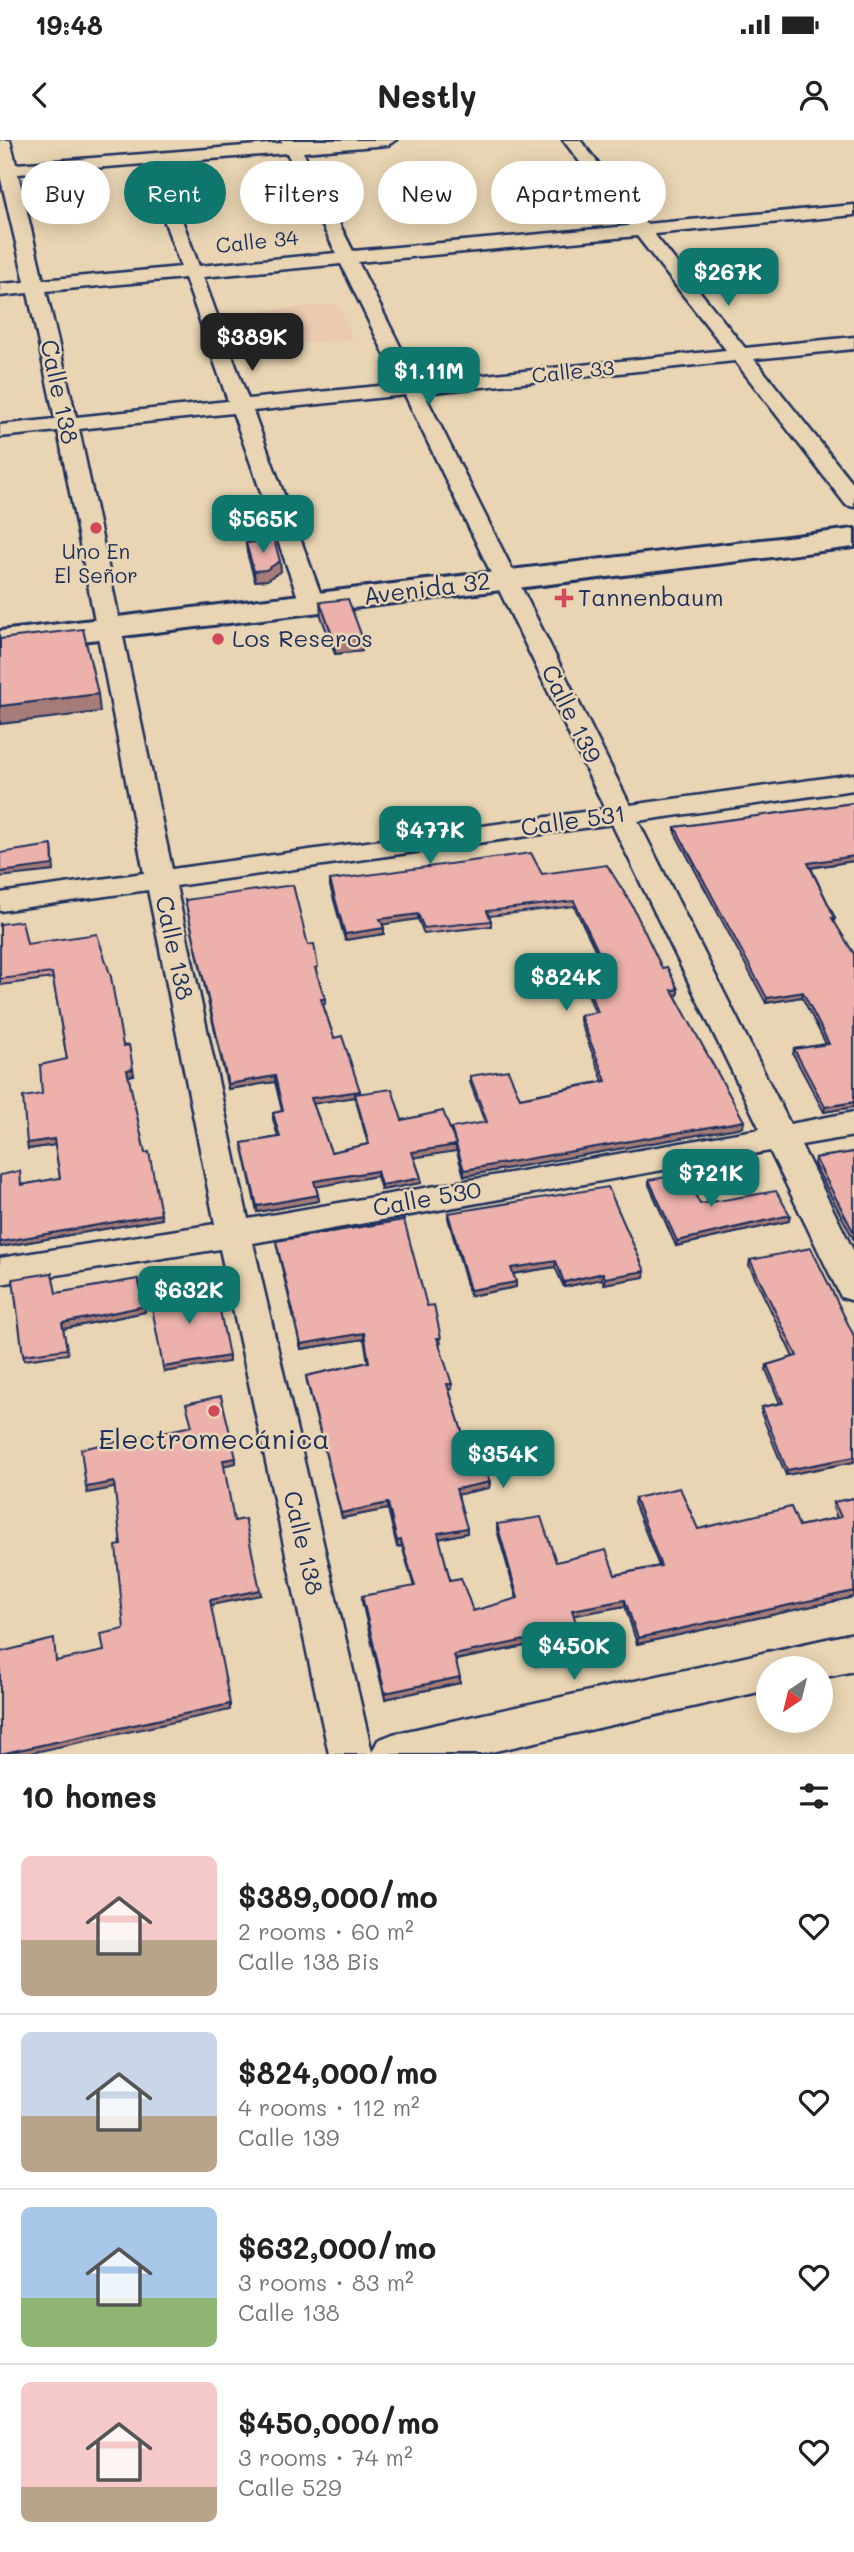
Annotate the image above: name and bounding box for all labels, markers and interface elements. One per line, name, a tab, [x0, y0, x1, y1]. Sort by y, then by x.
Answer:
text: 19:48	[35, 8, 103, 42]
text: Nestly	[377, 74, 477, 116]
icon: back	[21, 76, 59, 114]
icon: person	[795, 76, 833, 114]
chip: Buy	[21, 161, 110, 224]
chip: Rent	[124, 161, 226, 224]
chip: Filters	[240, 161, 364, 224]
chip: New	[378, 161, 477, 224]
chip: Apartment	[491, 161, 666, 224]
street label: Calle 34	[214, 223, 300, 258]
pin: $267K	[679, 248, 777, 308]
text: $267K	[694, 256, 762, 286]
pin: $389K	[203, 314, 301, 373]
text: $389K	[216, 321, 288, 351]
street label: Calle 138	[34, 337, 87, 447]
pin: $1.11M	[372, 348, 486, 407]
street label: Calle 33	[530, 353, 616, 388]
text: $1.11M	[394, 355, 464, 385]
pin: $565K	[214, 496, 312, 555]
text: $565K	[228, 503, 298, 533]
marker: Uno En El Señor	[88, 520, 104, 536]
place label: Uno En El Señor	[54, 537, 138, 588]
street label: Avenida 32	[362, 564, 492, 611]
place label: Tannenbaum	[578, 581, 724, 612]
marker: Tannenbaum	[556, 590, 572, 606]
place label: Los Reseros	[232, 622, 373, 653]
marker: Los Reseros	[210, 631, 226, 647]
street label: Calle 139	[535, 659, 609, 768]
street label: Calle 531	[518, 797, 627, 842]
pin: $477K	[381, 806, 479, 866]
text: $477K	[395, 814, 465, 844]
street label: Calle 138	[149, 893, 202, 1003]
pin: $824K	[517, 954, 615, 1013]
text: $824K	[530, 961, 602, 991]
pin: $721K	[662, 1150, 760, 1209]
text: $721K	[678, 1157, 744, 1187]
street label: Calle 530	[370, 1173, 484, 1222]
pin: $632K	[140, 1266, 238, 1326]
text: $632K	[154, 1274, 224, 1304]
marker: Electromecánica	[206, 1403, 222, 1419]
place label: Electromecánica	[98, 1420, 330, 1456]
pin: $354K	[454, 1430, 552, 1490]
text: $354K	[467, 1438, 539, 1468]
street label: Calle 138	[277, 1488, 331, 1598]
pin: $450K	[525, 1622, 623, 1682]
text: $450K	[538, 1630, 610, 1660]
north arrow	[756, 1656, 833, 1732]
map controls	[756, 1656, 833, 1733]
text: 10 homes	[21, 1776, 157, 1816]
icon: filters	[795, 1777, 833, 1815]
text: $389,000/mo	[238, 1876, 438, 1916]
icon: home	[77, 1884, 161, 1968]
icon: heart	[795, 1907, 833, 1945]
text: 2 rooms · 60 m²	[238, 1916, 414, 1946]
text: Calle 138 Bis	[238, 1946, 379, 1976]
text: $824,000/mo	[238, 2052, 438, 2092]
icon: home	[77, 2060, 161, 2144]
icon: heart	[795, 2083, 833, 2121]
text: 4 rooms · 112 m²	[238, 2092, 420, 2122]
text: Calle 139	[238, 2122, 339, 2152]
text: $632,000/mo	[238, 2227, 436, 2267]
icon: home	[77, 2235, 161, 2319]
icon: heart	[795, 2258, 833, 2296]
text: 3 rooms · 83 m²	[238, 2267, 414, 2297]
text: Calle 138	[238, 2297, 340, 2327]
text: $450,000/mo	[238, 2402, 439, 2442]
icon: home	[77, 2410, 161, 2494]
icon: heart	[795, 2433, 833, 2471]
text: 3 rooms · 74 m²	[238, 2442, 413, 2472]
text: Calle 529	[238, 2472, 342, 2502]

